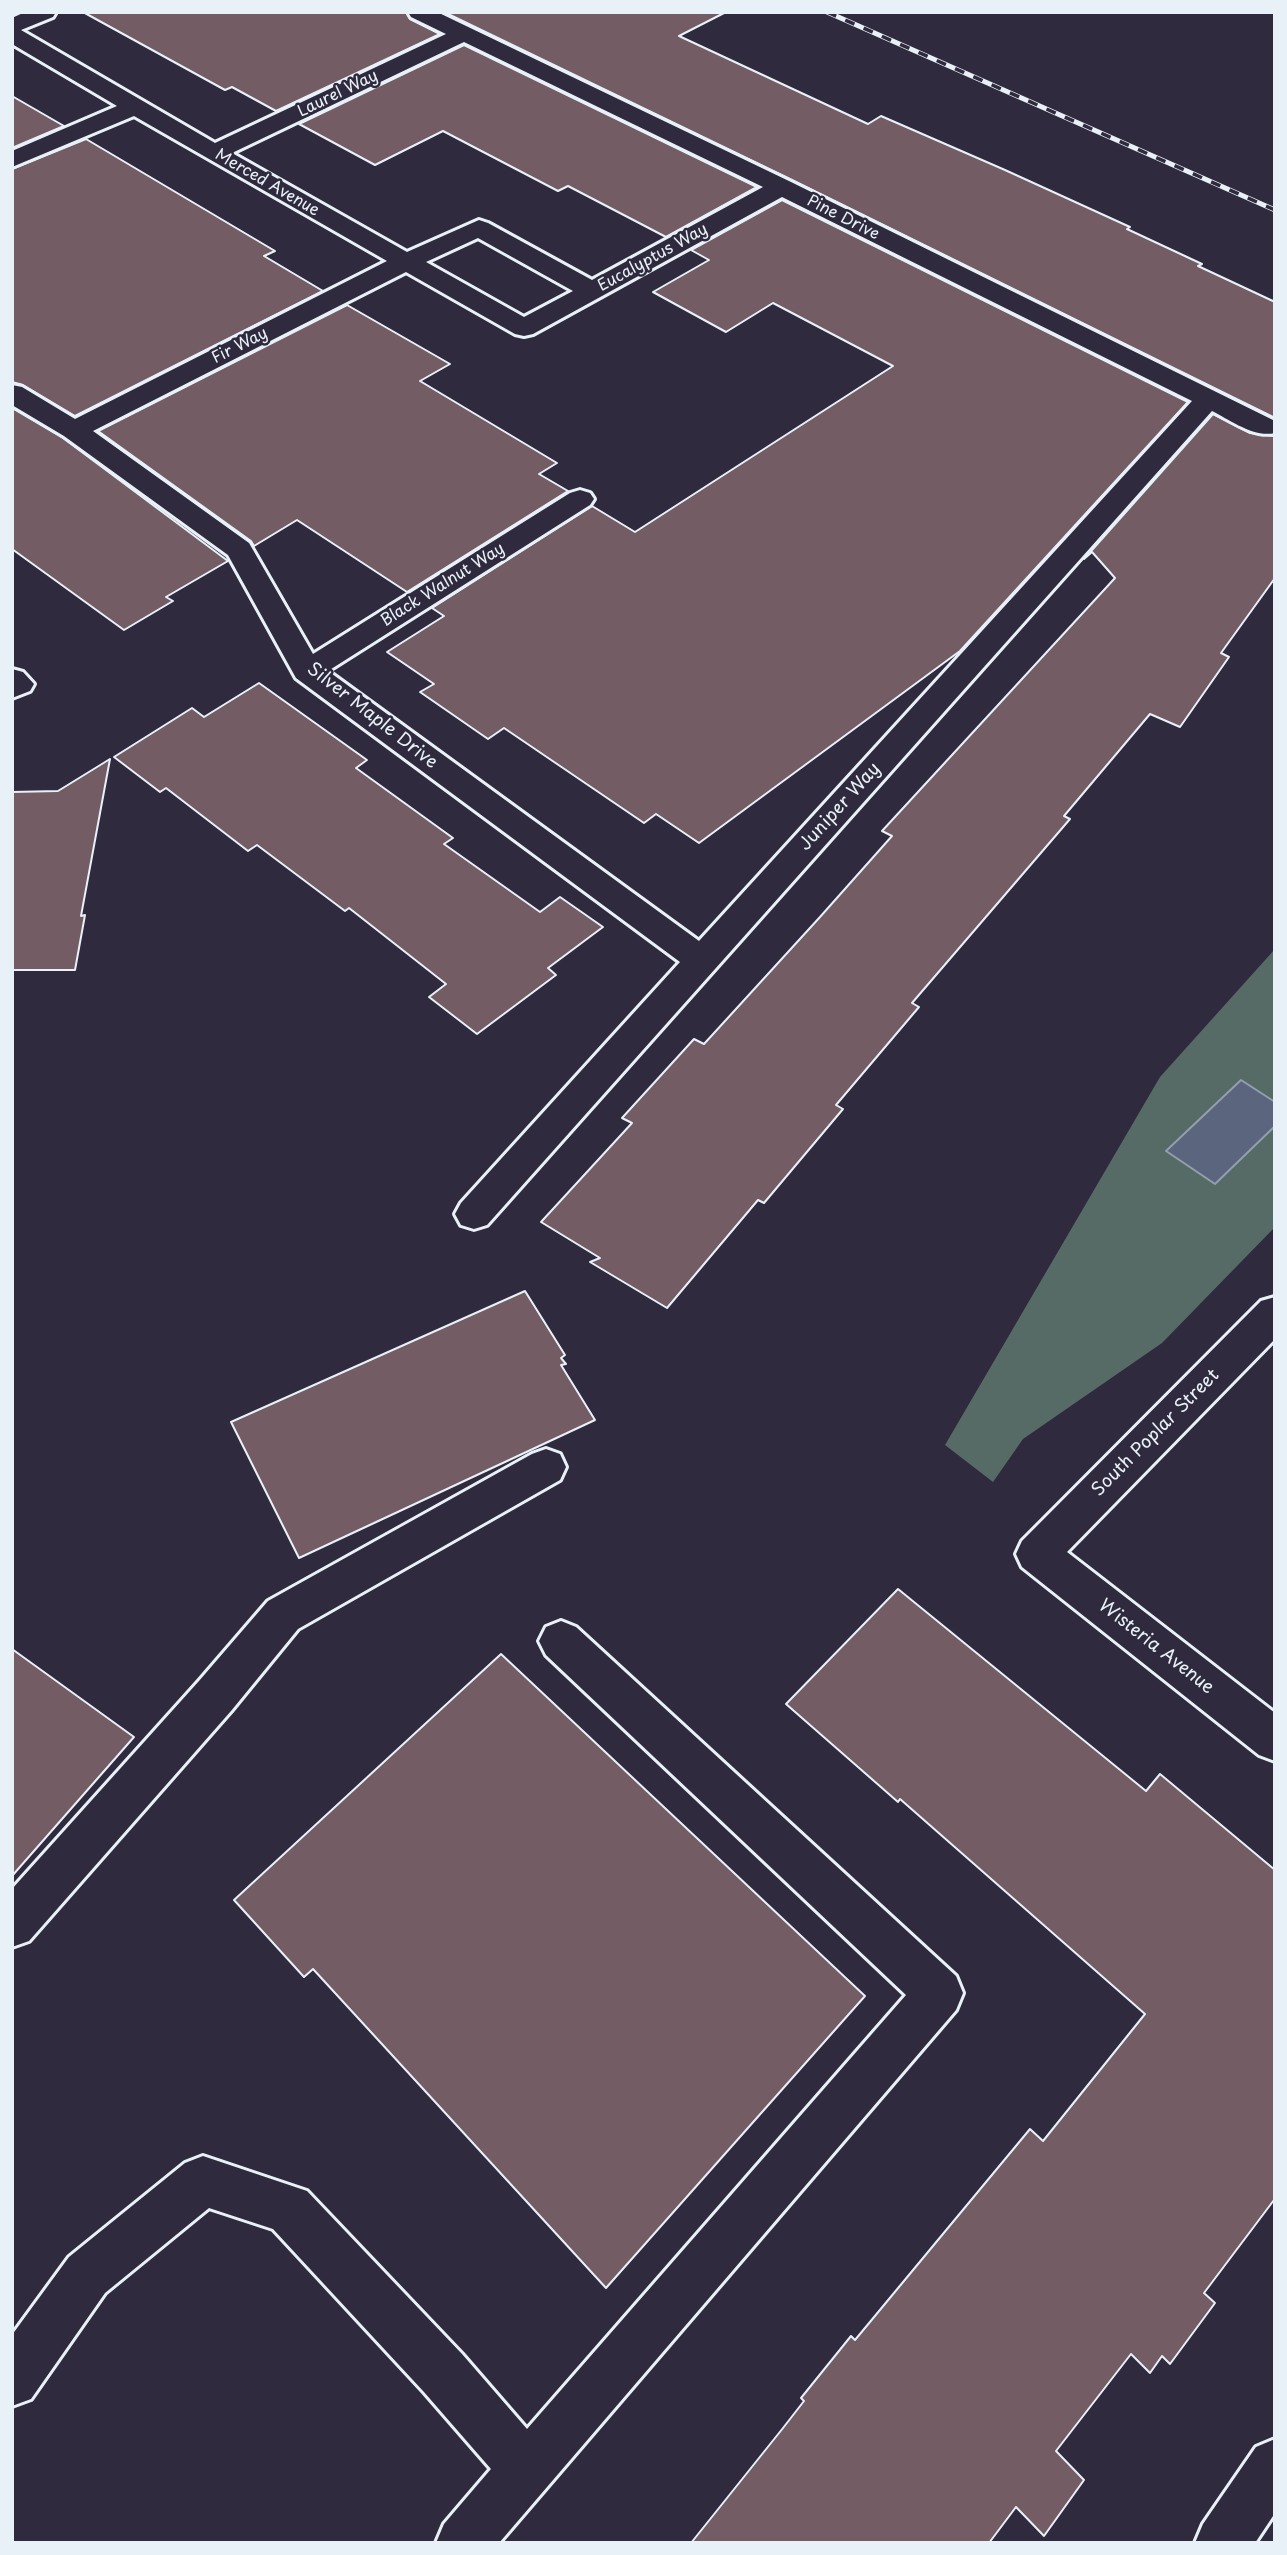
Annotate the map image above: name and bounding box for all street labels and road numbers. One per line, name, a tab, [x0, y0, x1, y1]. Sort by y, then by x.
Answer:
street label: Laurel Way	[295, 66, 381, 122]
street label: Merced Avenue	[211, 145, 323, 221]
street label: Pine Drive	[804, 192, 882, 244]
street label: Eucalyptus Way	[595, 220, 711, 296]
street label: Fir Way	[209, 324, 271, 368]
street label: Black Walnut Way	[378, 539, 508, 631]
street label: Silver Maple Drive	[302, 658, 442, 774]
street label: Juniper Way	[795, 759, 885, 855]
street label: South Poplar Street	[1088, 1365, 1224, 1501]
street label: Wisteria Avenue	[1094, 1595, 1218, 1699]

